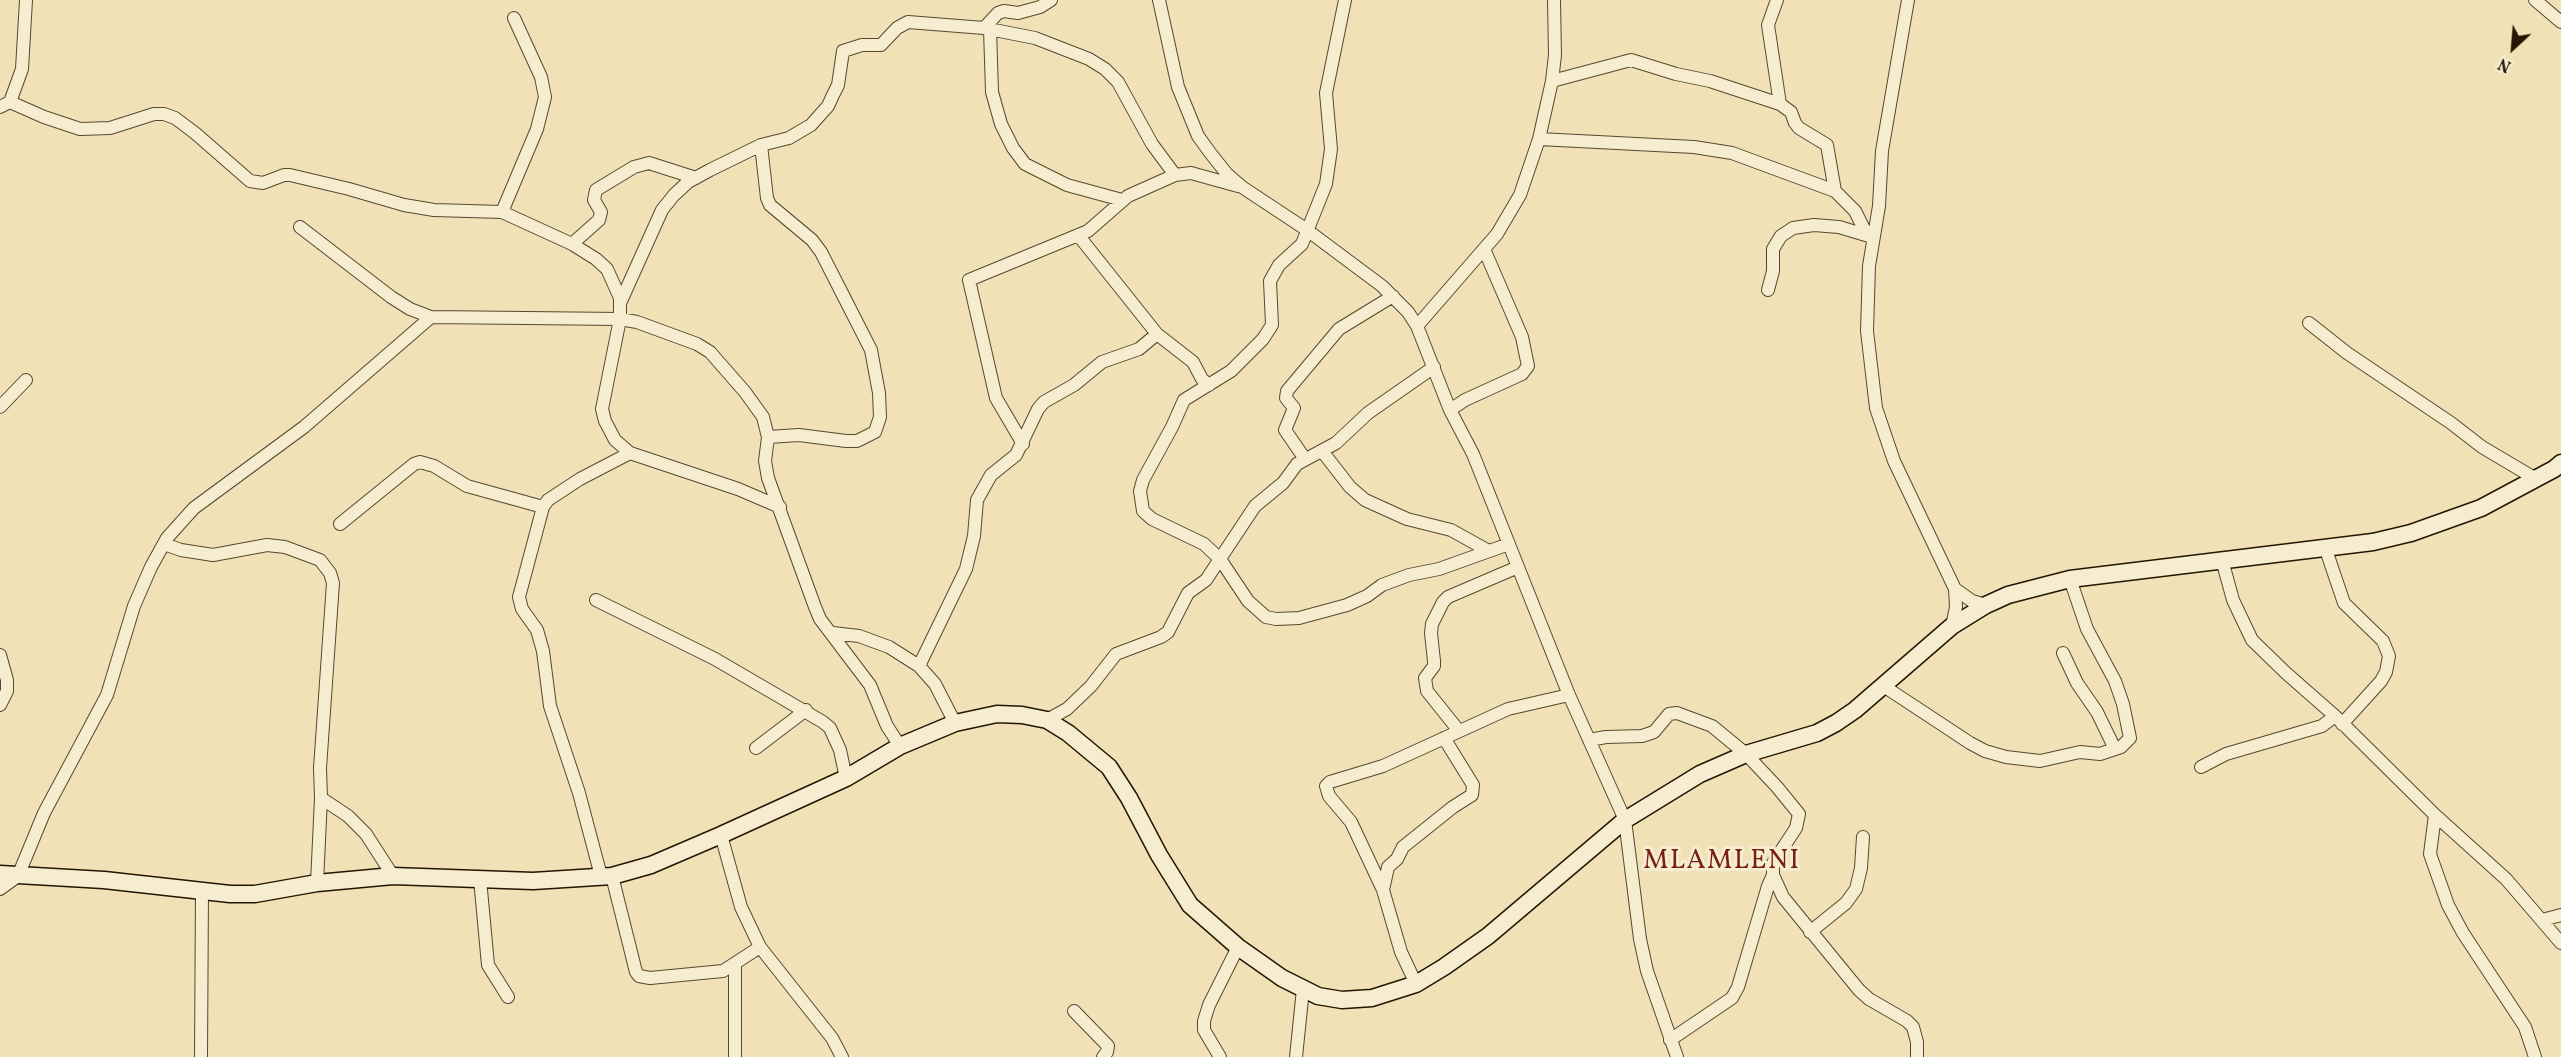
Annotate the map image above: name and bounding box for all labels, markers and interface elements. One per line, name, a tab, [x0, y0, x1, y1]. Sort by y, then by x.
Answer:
north arrow	[2483, 18, 2543, 78]
text: N	[2495, 52, 2515, 77]
district label: MLAMLENI	[1643, 847, 1801, 879]

